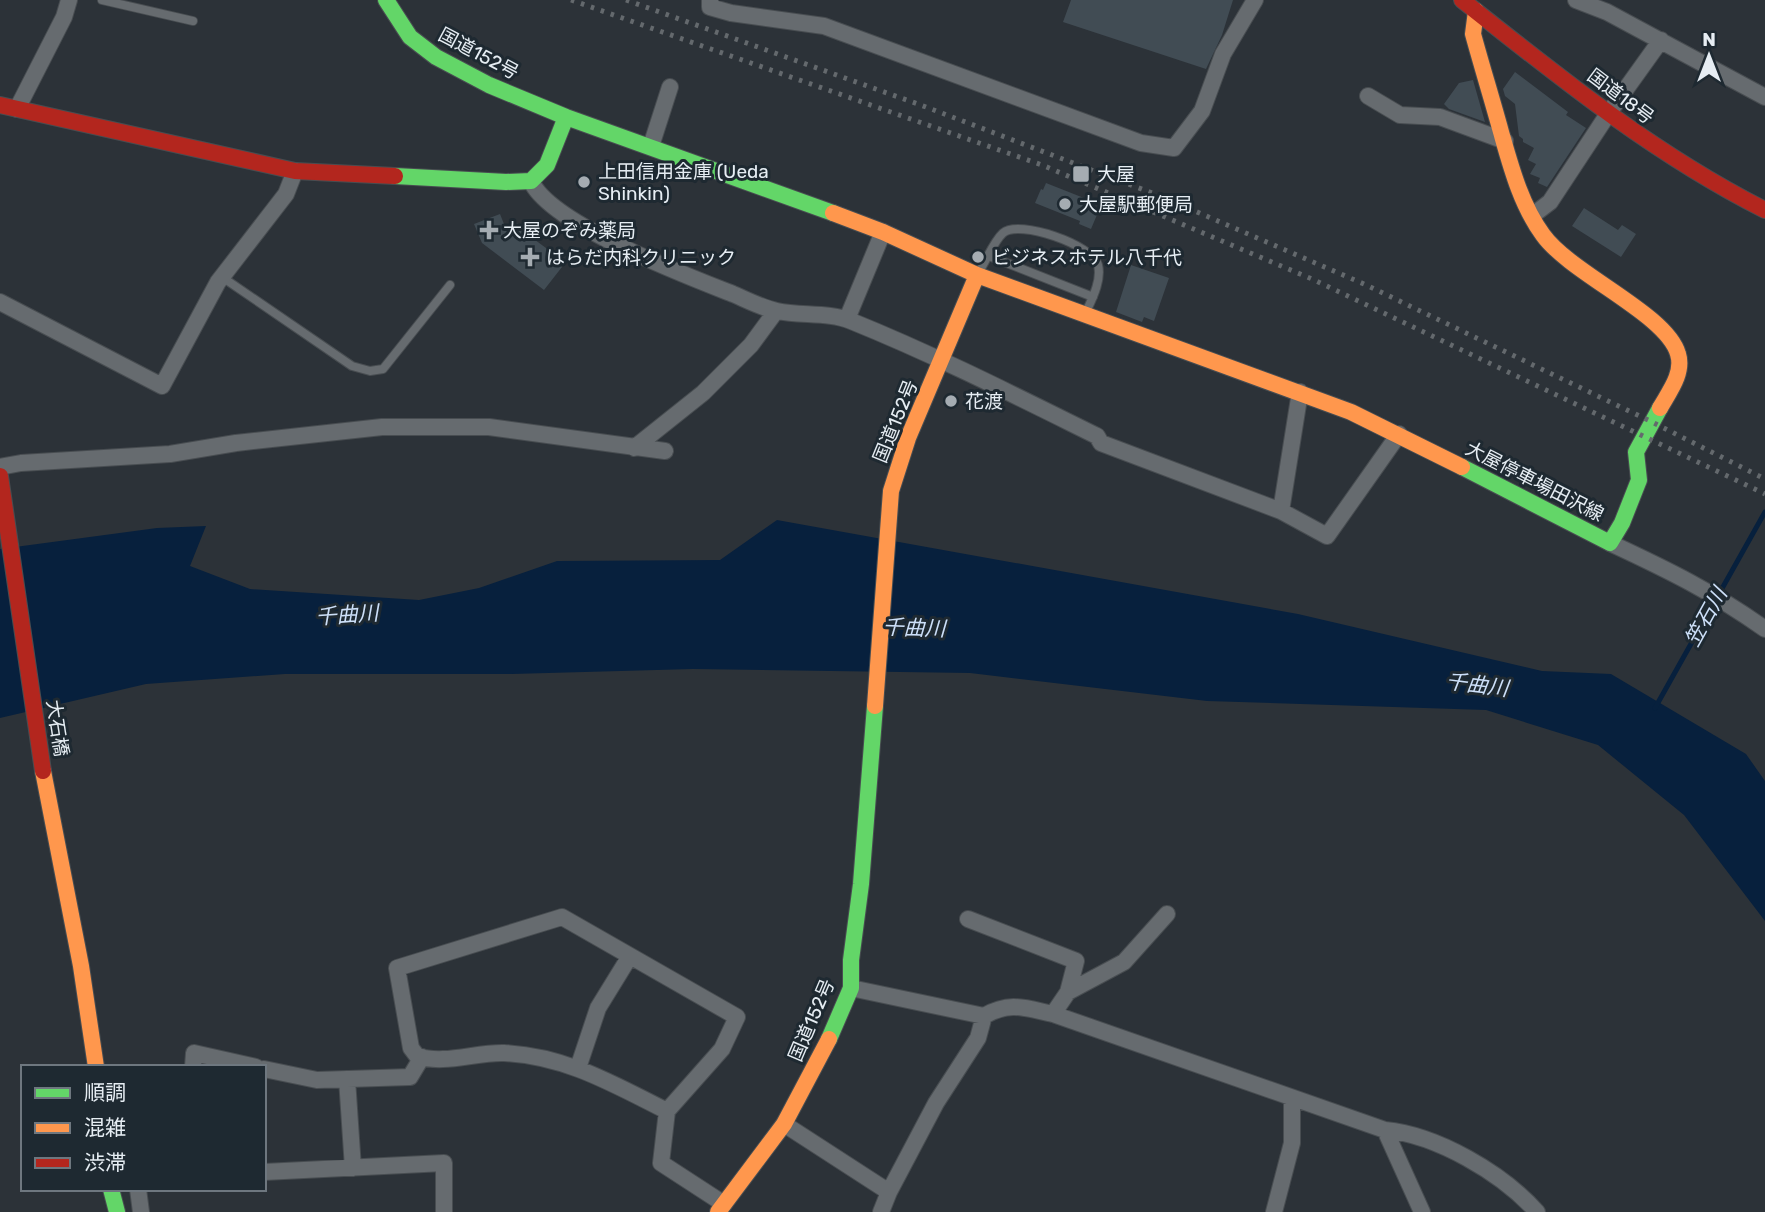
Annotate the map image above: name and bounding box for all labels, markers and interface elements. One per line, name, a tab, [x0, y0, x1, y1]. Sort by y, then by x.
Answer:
north arrow	[1674, 21, 1744, 91]
street label: 国道152号	[435, 23, 523, 84]
text: N	[1702, 28, 1716, 51]
street label: 国道18号	[1583, 64, 1658, 129]
place label: 上田信用金庫 (Ueda Shinkin)	[598, 160, 769, 205]
place label: 大屋	[1097, 163, 1135, 186]
marker: 大屋	[1071, 164, 1091, 184]
marker: 上田信用金庫 (Ueda Shinkin)	[576, 174, 592, 190]
place label: 大屋駅郵便局	[1079, 193, 1193, 216]
marker: 大屋駅郵便局	[1057, 196, 1073, 212]
place label: 大屋のぞみ薬局	[503, 219, 636, 242]
marker: 大屋のぞみ薬局	[481, 222, 497, 238]
place label: はらだ内科クリニック	[546, 246, 736, 269]
place label: ビジネスホテル八千代	[992, 246, 1182, 269]
marker: はらだ内科クリニック	[520, 247, 540, 267]
marker: ビジネスホテル八千代	[970, 249, 986, 265]
street label: 国道152号	[868, 376, 923, 466]
place label: 花渡	[965, 390, 1003, 413]
marker: 花渡	[943, 393, 959, 409]
street label: 大屋停車場田沢線	[1462, 437, 1608, 526]
water label: 笠石川	[1679, 581, 1733, 650]
water label: 千曲川	[315, 600, 381, 629]
water label: 千曲川	[882, 614, 948, 641]
water label: 千曲川	[1444, 668, 1512, 701]
street label: 大石橋	[42, 698, 73, 758]
street label: 国道152号	[784, 975, 839, 1065]
legend	[21, 1065, 266, 1191]
text: 順調	[84, 1080, 126, 1105]
text: 混雑	[84, 1115, 126, 1140]
text: 渋滞	[84, 1150, 126, 1175]

